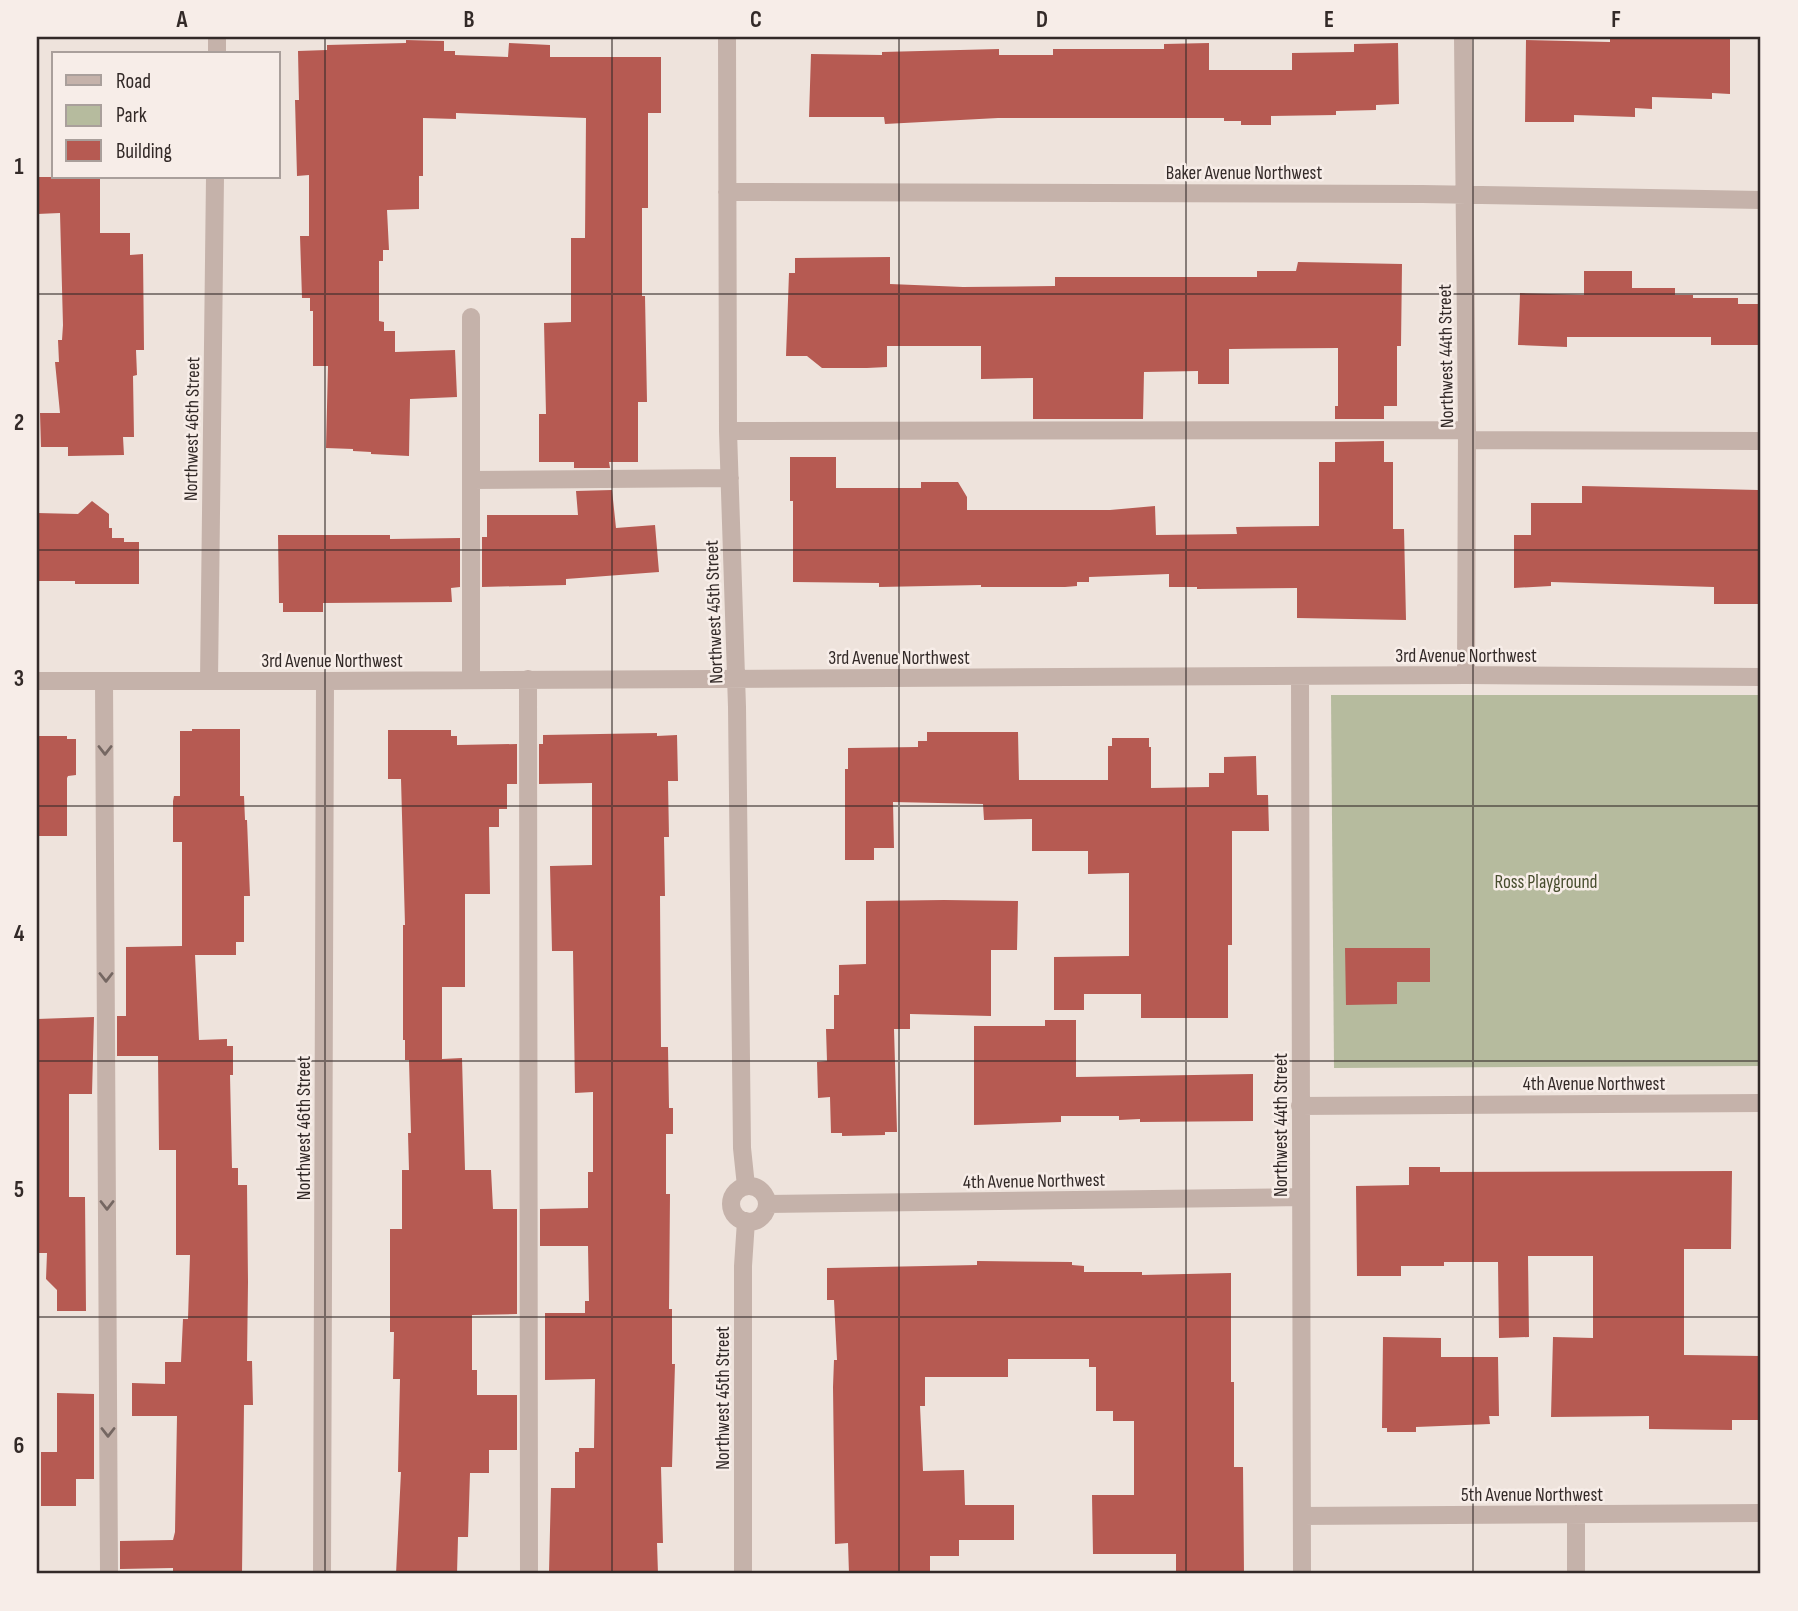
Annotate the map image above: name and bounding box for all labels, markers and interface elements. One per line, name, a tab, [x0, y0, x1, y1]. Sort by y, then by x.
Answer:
text: A	[176, 6, 189, 34]
text: B	[464, 6, 475, 34]
text: C	[750, 6, 762, 34]
text: D	[1036, 6, 1048, 34]
text: E	[1324, 6, 1334, 34]
text: F	[1611, 6, 1621, 34]
legend	[52, 52, 280, 178]
text: Road	[116, 69, 151, 94]
text: Park	[116, 103, 147, 128]
text: Building	[116, 139, 172, 164]
text: 1	[14, 153, 24, 181]
street label: Baker Avenue Northwest	[1166, 162, 1322, 185]
street label: Northwest 44th Street	[1434, 284, 1459, 428]
street label: Northwest 46th Street	[180, 356, 205, 501]
text: 2	[14, 409, 24, 437]
street label: Northwest 45th Street	[700, 540, 728, 684]
street label: 3rd Avenue Northwest	[1395, 645, 1537, 668]
street label: 3rd Avenue Northwest	[828, 647, 970, 670]
street label: 3rd Avenue Northwest	[261, 650, 403, 673]
text: 3	[14, 665, 24, 693]
one-way arrow	[97, 744, 112, 755]
park label: Ross Playground	[1494, 871, 1598, 894]
text: 4	[14, 920, 25, 948]
one-way arrow	[98, 972, 114, 983]
street label: Northwest 44th Street	[1270, 1053, 1293, 1197]
street label: Northwest 46th Street	[293, 1056, 316, 1200]
street label: 4th Avenue Northwest	[1523, 1073, 1665, 1096]
street label: 4th Avenue Northwest	[963, 1169, 1106, 1194]
text: 5	[14, 1176, 24, 1204]
one-way arrow	[99, 1200, 115, 1210]
street label: Northwest 45th Street	[712, 1326, 735, 1470]
one-way arrow	[100, 1427, 116, 1438]
text: 6	[14, 1432, 24, 1460]
street label: 5th Avenue Northwest	[1461, 1484, 1603, 1507]

